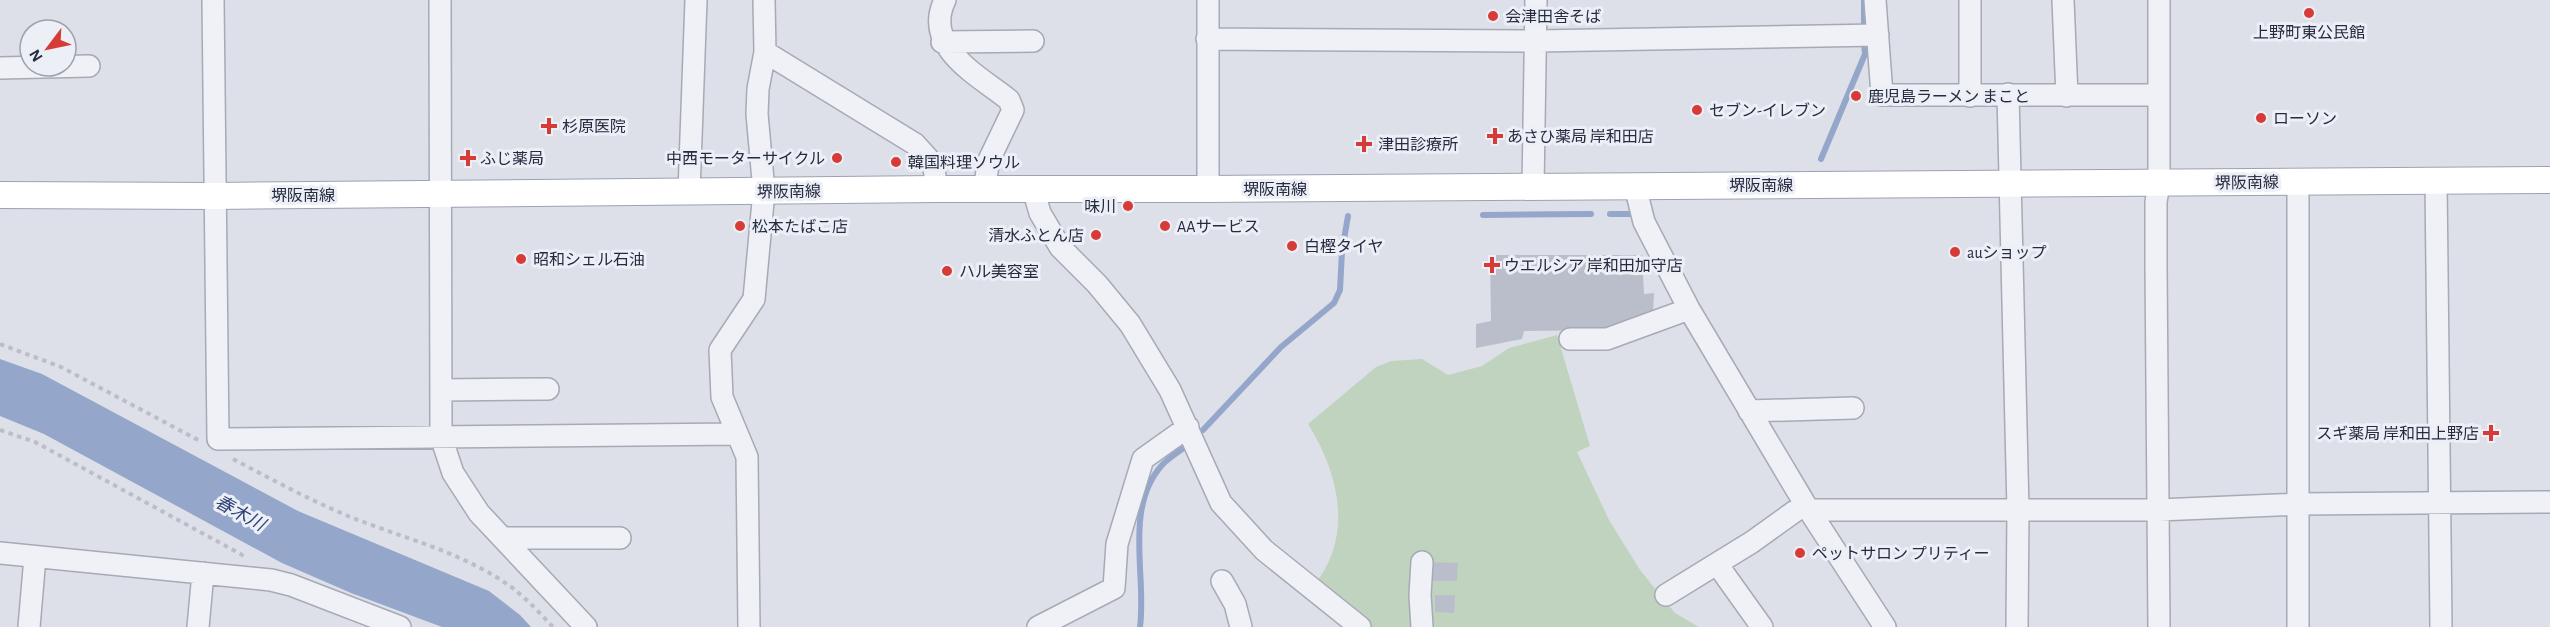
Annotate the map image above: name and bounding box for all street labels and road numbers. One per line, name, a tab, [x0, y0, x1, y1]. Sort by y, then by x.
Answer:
street label: 堺阪南線	[2215, 173, 2279, 192]
street label: 堺阪南線	[1729, 177, 1793, 194]
street label: 堺阪南線	[1243, 181, 1307, 198]
street label: 堺阪南線	[757, 182, 821, 201]
street label: 堺阪南線	[271, 187, 335, 204]

